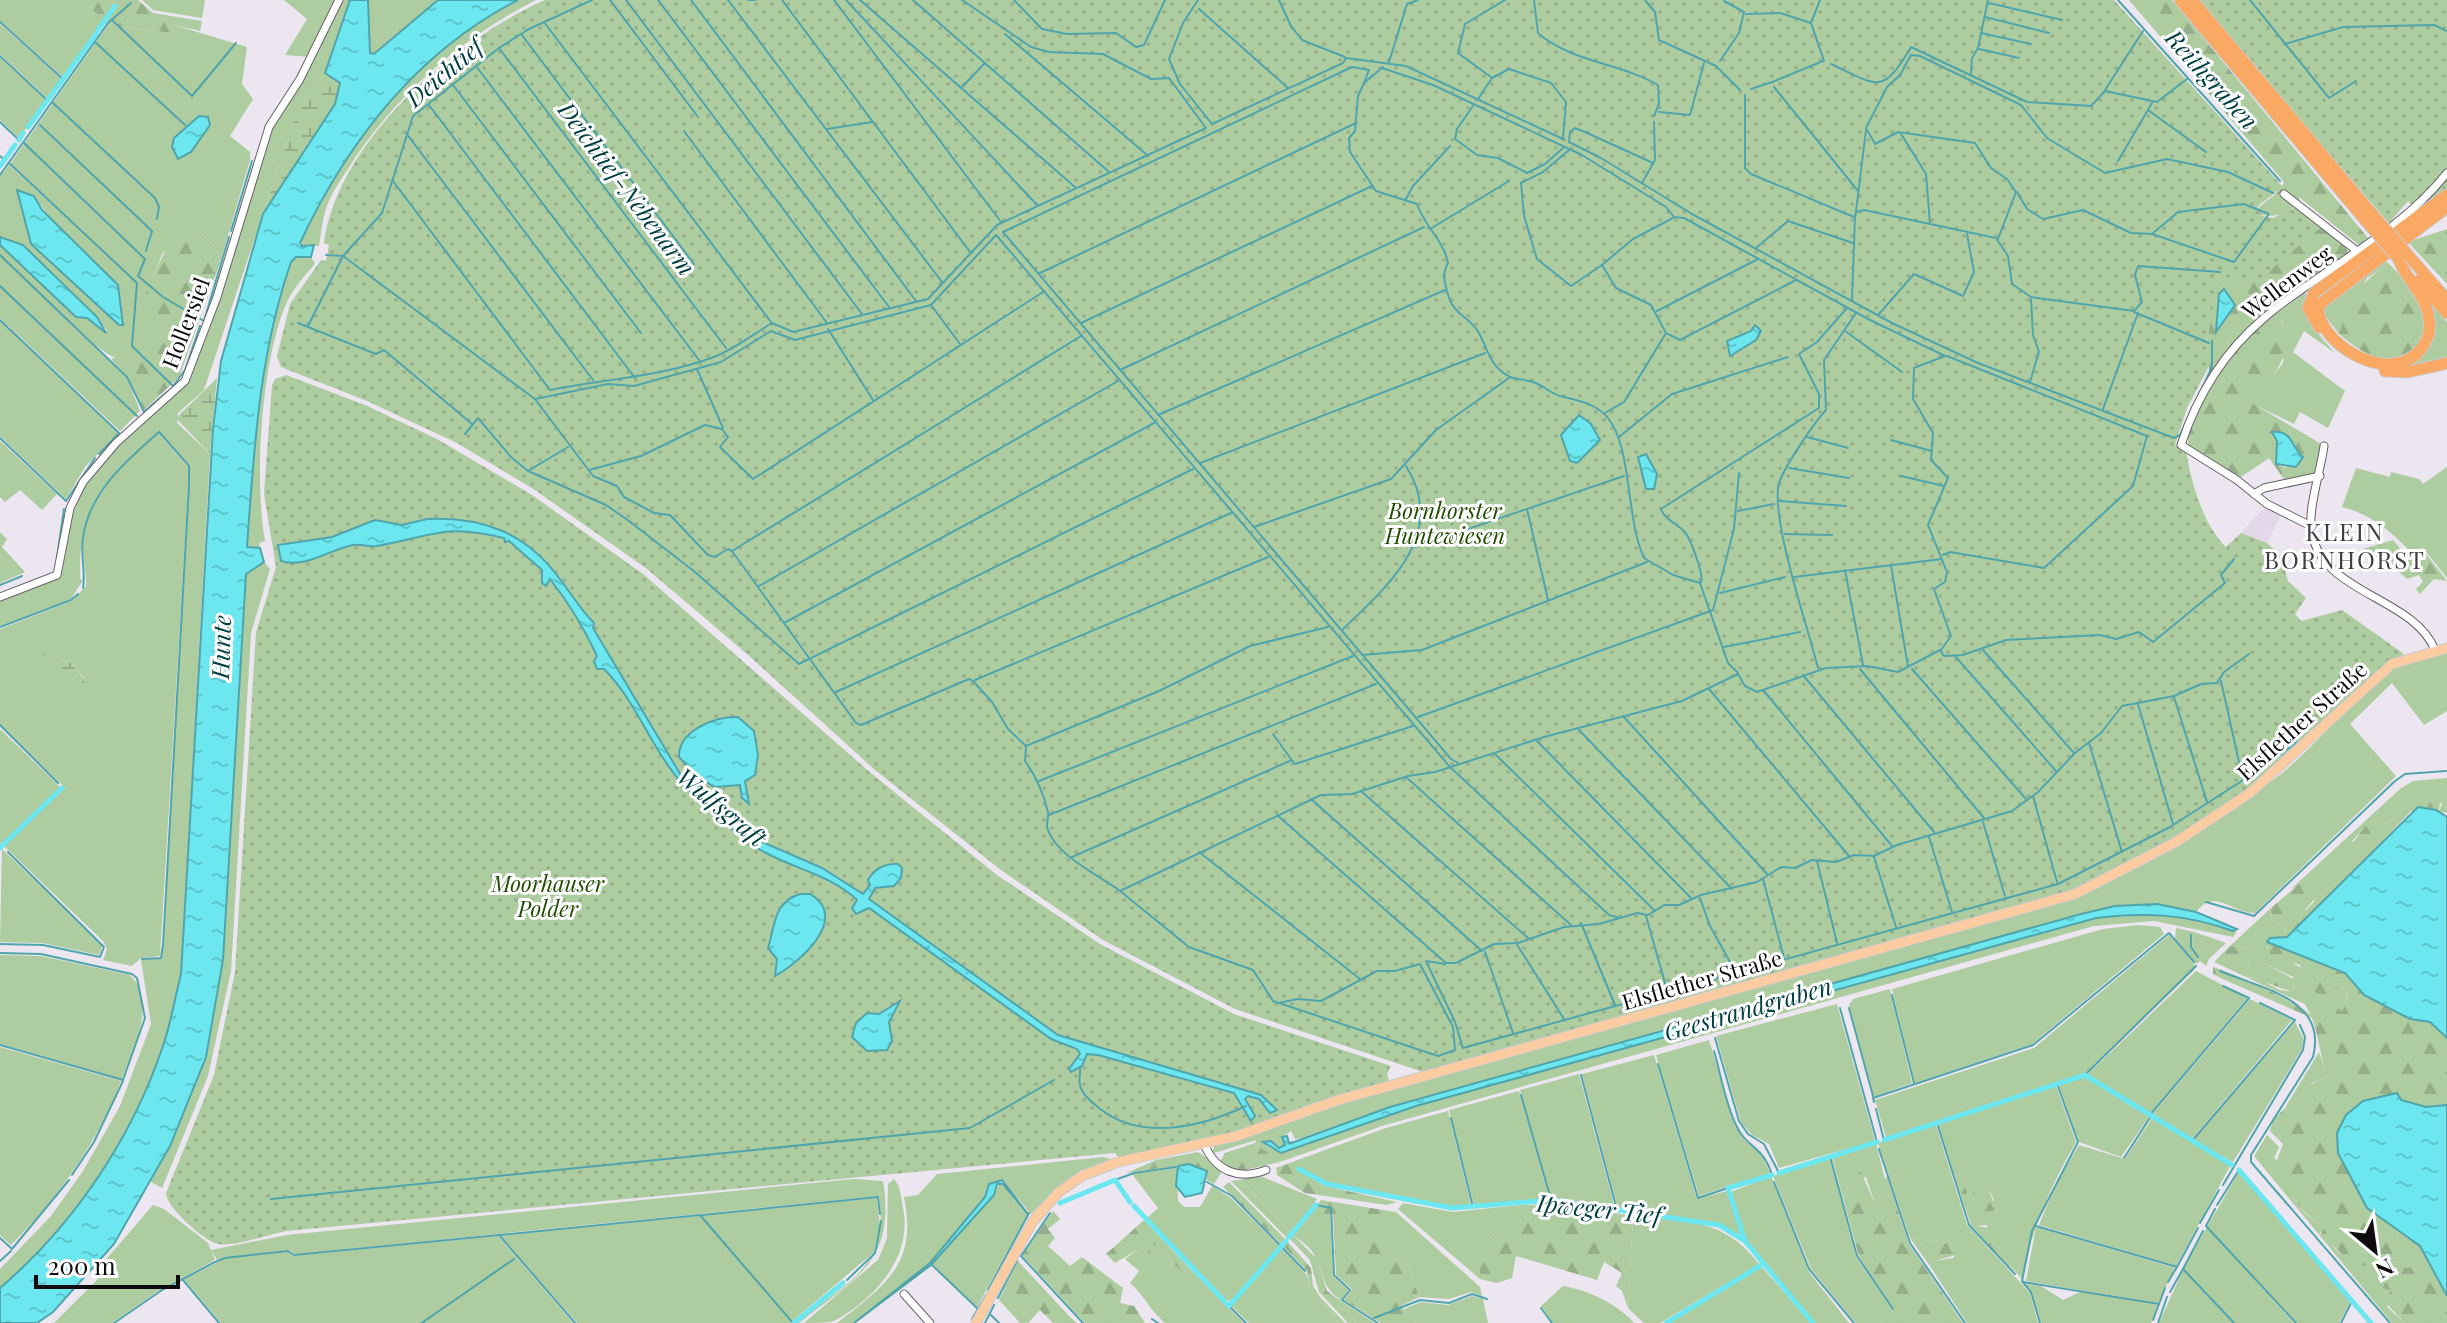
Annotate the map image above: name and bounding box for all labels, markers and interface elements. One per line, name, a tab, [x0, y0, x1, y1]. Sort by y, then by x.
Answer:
water label: Reithgraben	[2159, 21, 2266, 135]
water label: Deichtief	[398, 27, 492, 114]
water label: Deichtief-Nebenarm	[551, 94, 703, 281]
street label: Wellenweg	[2234, 237, 2338, 326]
street label: Hollersiel	[154, 273, 216, 372]
park label: Bornhorster Huntewiesen	[1384, 495, 1505, 550]
district label: KLEIN BORNHORST	[2264, 515, 2426, 575]
water label: Hunte	[203, 614, 237, 680]
street label: Elsflether Straße	[2230, 654, 2373, 787]
water label: Wulfsgraft	[671, 760, 774, 854]
park label: Moorhauser Polder	[491, 868, 605, 923]
street label: Elsflether Straße	[1618, 942, 1785, 1016]
water label: Geestrandgraben	[1660, 969, 1835, 1047]
water label: Ipweger Tief	[1534, 1185, 1667, 1231]
north arrow	[2335, 1211, 2415, 1291]
scale bar	[36, 1239, 178, 1289]
text: 200 m	[48, 1249, 116, 1281]
text: N	[2371, 1252, 2399, 1286]

